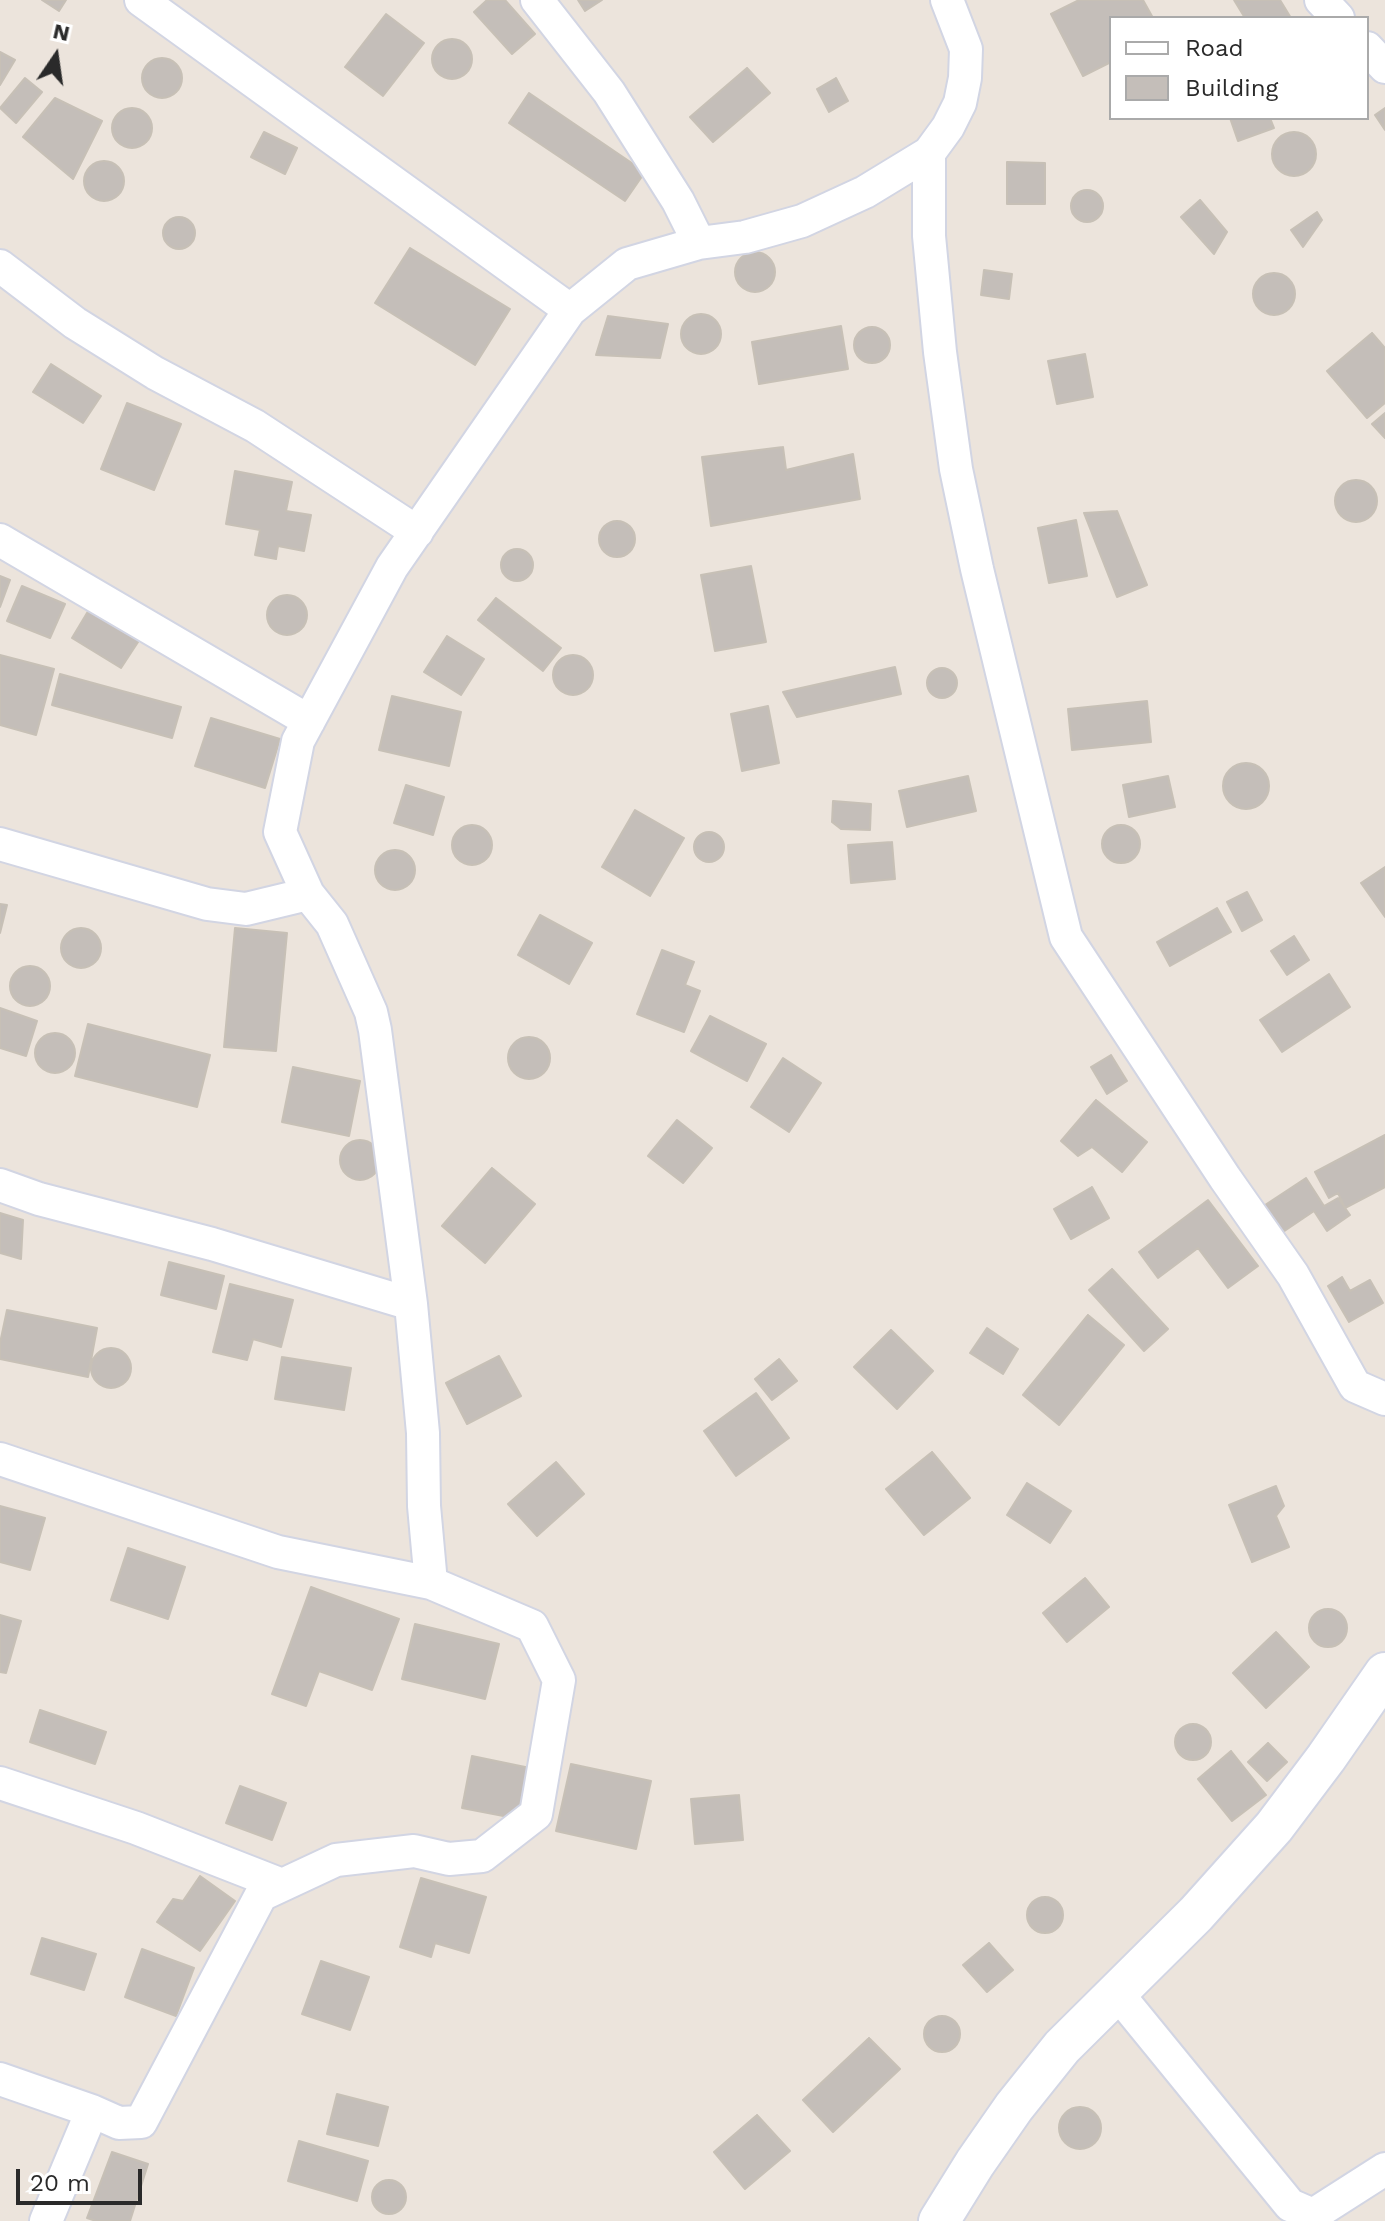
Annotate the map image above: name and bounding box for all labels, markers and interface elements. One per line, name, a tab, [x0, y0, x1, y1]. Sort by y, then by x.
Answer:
north arrow	[16, 16, 96, 96]
legend	[1109, 16, 1369, 120]
text: N	[51, 18, 72, 46]
text: Road	[1185, 34, 1244, 62]
text: Building	[1185, 74, 1278, 102]
scale bar	[20, 2153, 146, 2203]
text: 20 m	[30, 2169, 90, 2197]

